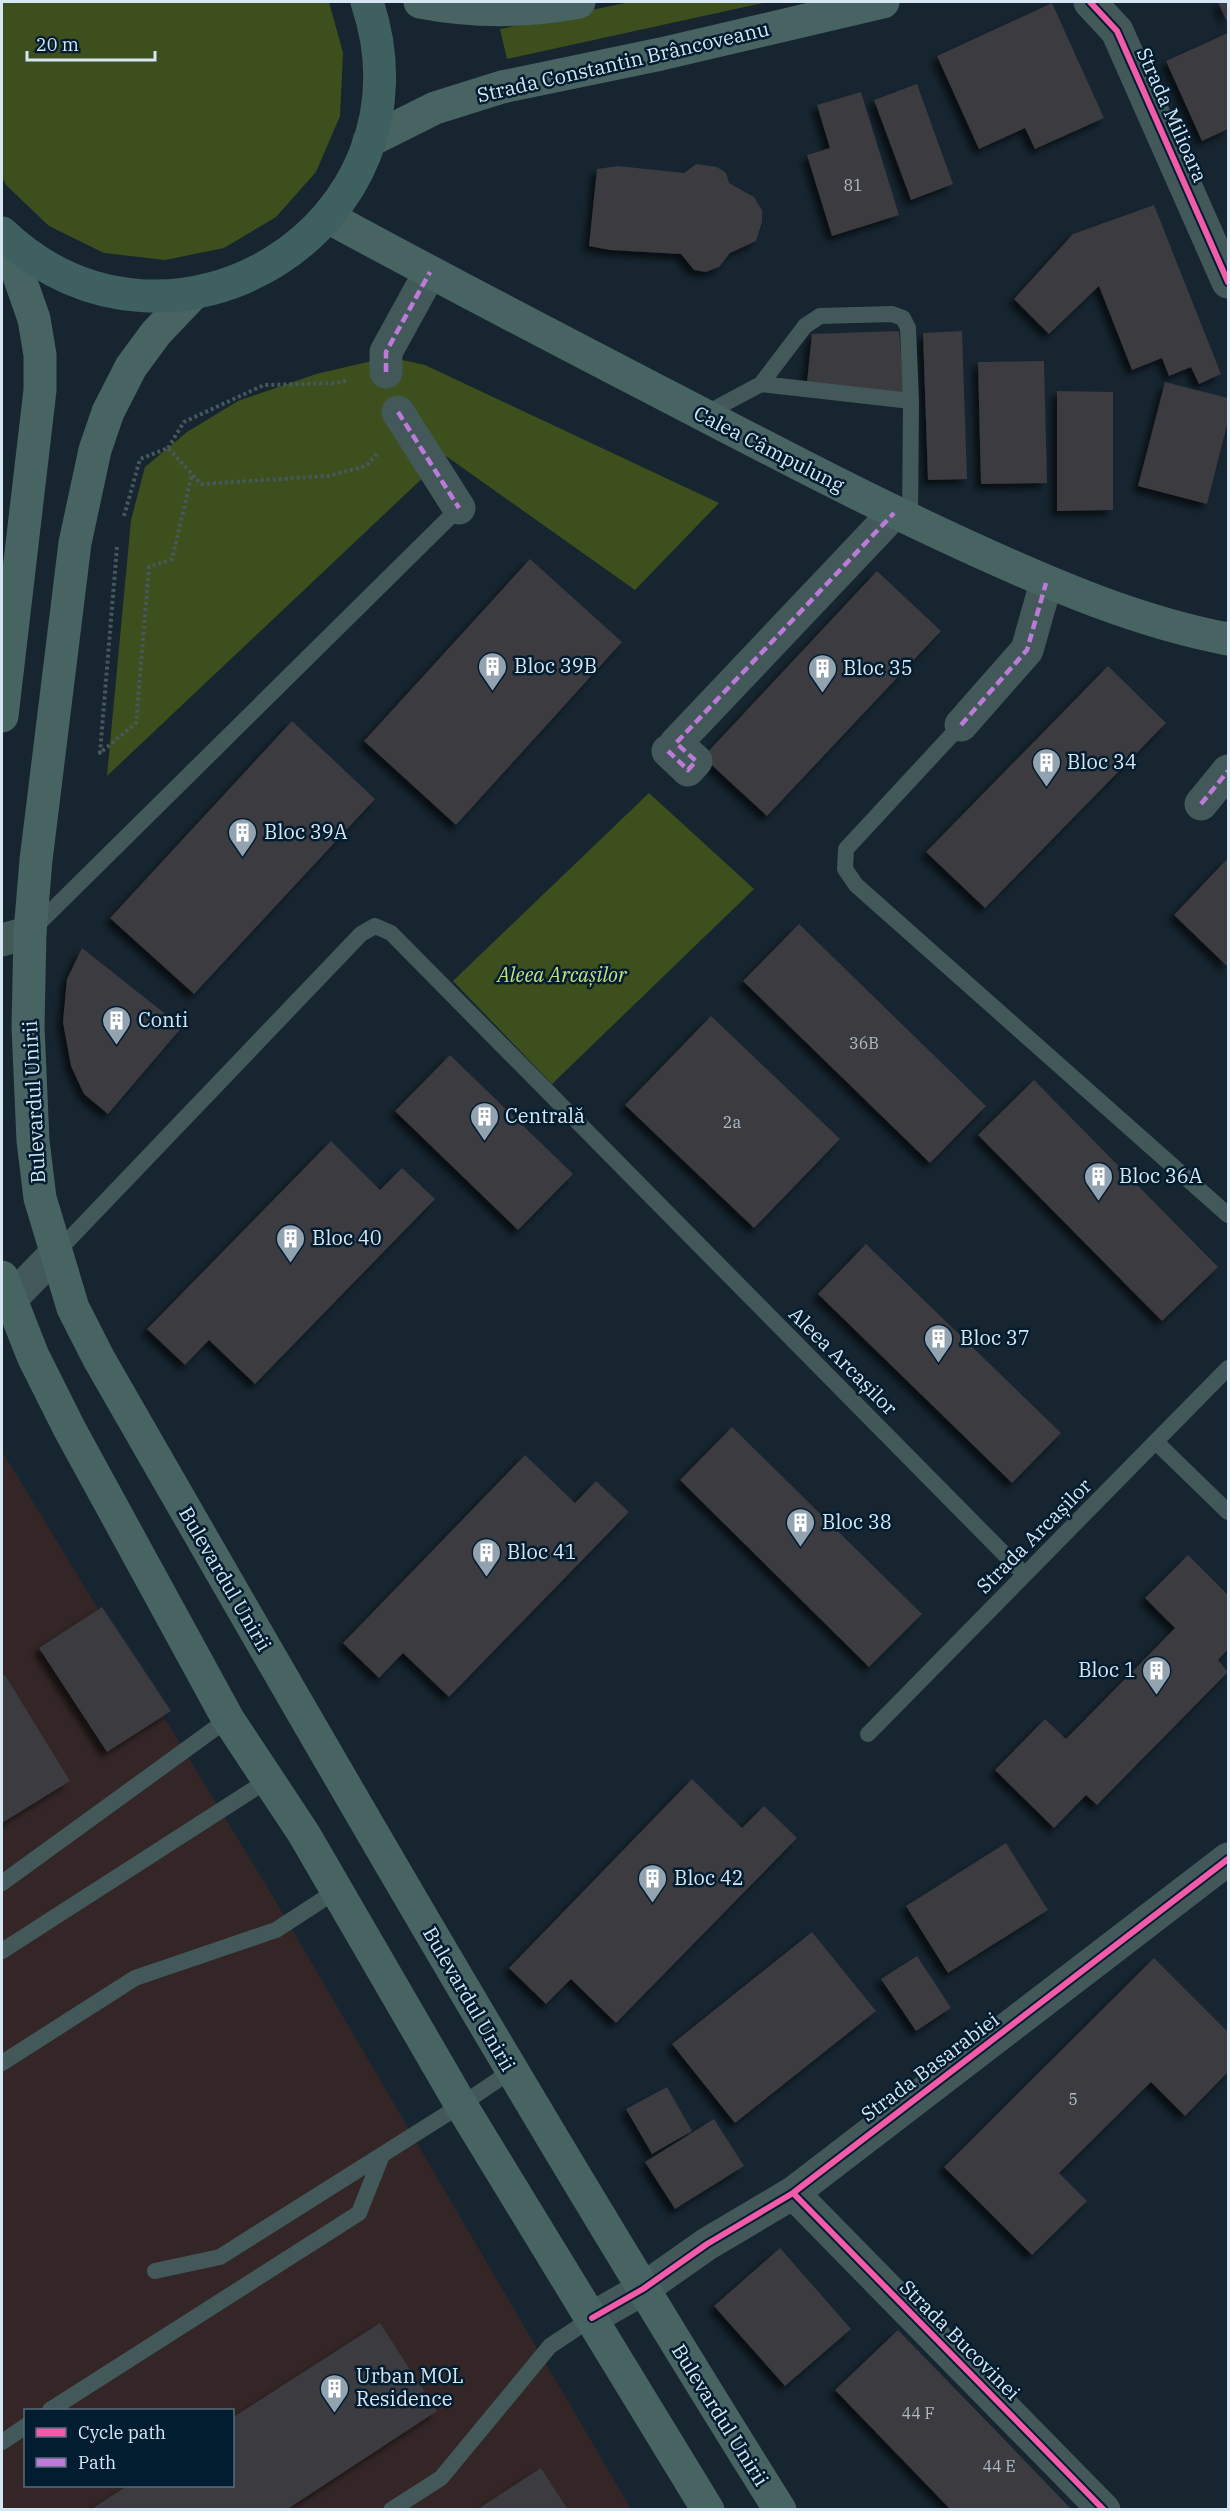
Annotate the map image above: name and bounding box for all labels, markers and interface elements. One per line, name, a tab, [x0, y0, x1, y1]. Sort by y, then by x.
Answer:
street label: Strada Constantin Brâncoveanu	[474, 15, 772, 108]
scale bar	[27, 24, 154, 62]
text: 20 m	[36, 33, 79, 56]
street label: Strada Milioara	[1131, 43, 1214, 186]
house number: 81	[843, 175, 863, 195]
street label: Calea Câmpulung	[689, 399, 849, 498]
building icon: Bloc 39B	[477, 650, 509, 692]
place label: Bloc 39B	[514, 652, 597, 679]
building icon: Bloc 35	[806, 652, 838, 694]
place label: Bloc 35	[843, 654, 913, 681]
building icon: Bloc 34	[1030, 746, 1062, 788]
place label: Bloc 34	[1067, 748, 1137, 775]
building icon: Bloc 39A	[227, 816, 259, 858]
place label: Bloc 39A	[264, 818, 348, 845]
park label: Aleea Arcașilor	[495, 961, 628, 988]
building icon: Conti	[101, 1004, 133, 1046]
place label: Conti	[138, 1006, 188, 1033]
street label: Bulevardul Unirii	[16, 1020, 51, 1184]
house number: 36B	[849, 1033, 879, 1053]
building icon: Centrală	[468, 1100, 500, 1142]
place label: Centrală	[505, 1102, 585, 1129]
house number: 2a	[723, 1112, 741, 1132]
building icon: Bloc 36A	[1082, 1160, 1114, 1202]
place label: Bloc 36A	[1119, 1162, 1203, 1189]
building icon: Bloc 40	[275, 1222, 307, 1264]
place label: Bloc 40	[312, 1224, 382, 1251]
street label: Aleea Arcașilor	[783, 1301, 903, 1421]
building icon: Bloc 37	[923, 1322, 955, 1364]
place label: Bloc 37	[960, 1324, 1030, 1351]
street label: Strada Arcașilor	[970, 1472, 1097, 1599]
street label: Bulevardul Unirii	[173, 1501, 278, 1656]
building icon: Bloc 38	[785, 1506, 817, 1548]
place label: Bloc 38	[822, 1508, 892, 1535]
building icon: Bloc 41	[470, 1536, 502, 1578]
place label: Bloc 41	[507, 1538, 577, 1565]
building icon: Bloc 1	[1141, 1654, 1173, 1696]
place label: Bloc 1	[1078, 1656, 1136, 1683]
building icon: Bloc 42	[637, 1862, 669, 1904]
place label: Bloc 42	[674, 1864, 744, 1891]
street label: Bulevardul Unirii	[417, 1921, 522, 2076]
street label: Strada Basarabiei	[855, 2006, 1004, 2127]
house number: 5	[1068, 2089, 1078, 2109]
street label: Strada Bucovinei	[894, 2274, 1026, 2406]
street label: Bulevardul Unirii	[666, 2338, 775, 2491]
place label: Urban MOL Residence	[356, 2362, 464, 2412]
building icon: Urban MOL Residence	[319, 2372, 351, 2414]
house number: 44 F	[902, 2403, 934, 2423]
legend	[24, 2409, 234, 2487]
text: Cycle path	[78, 2421, 166, 2444]
text: Path	[78, 2451, 116, 2474]
house number: 44 E	[982, 2456, 1016, 2476]

